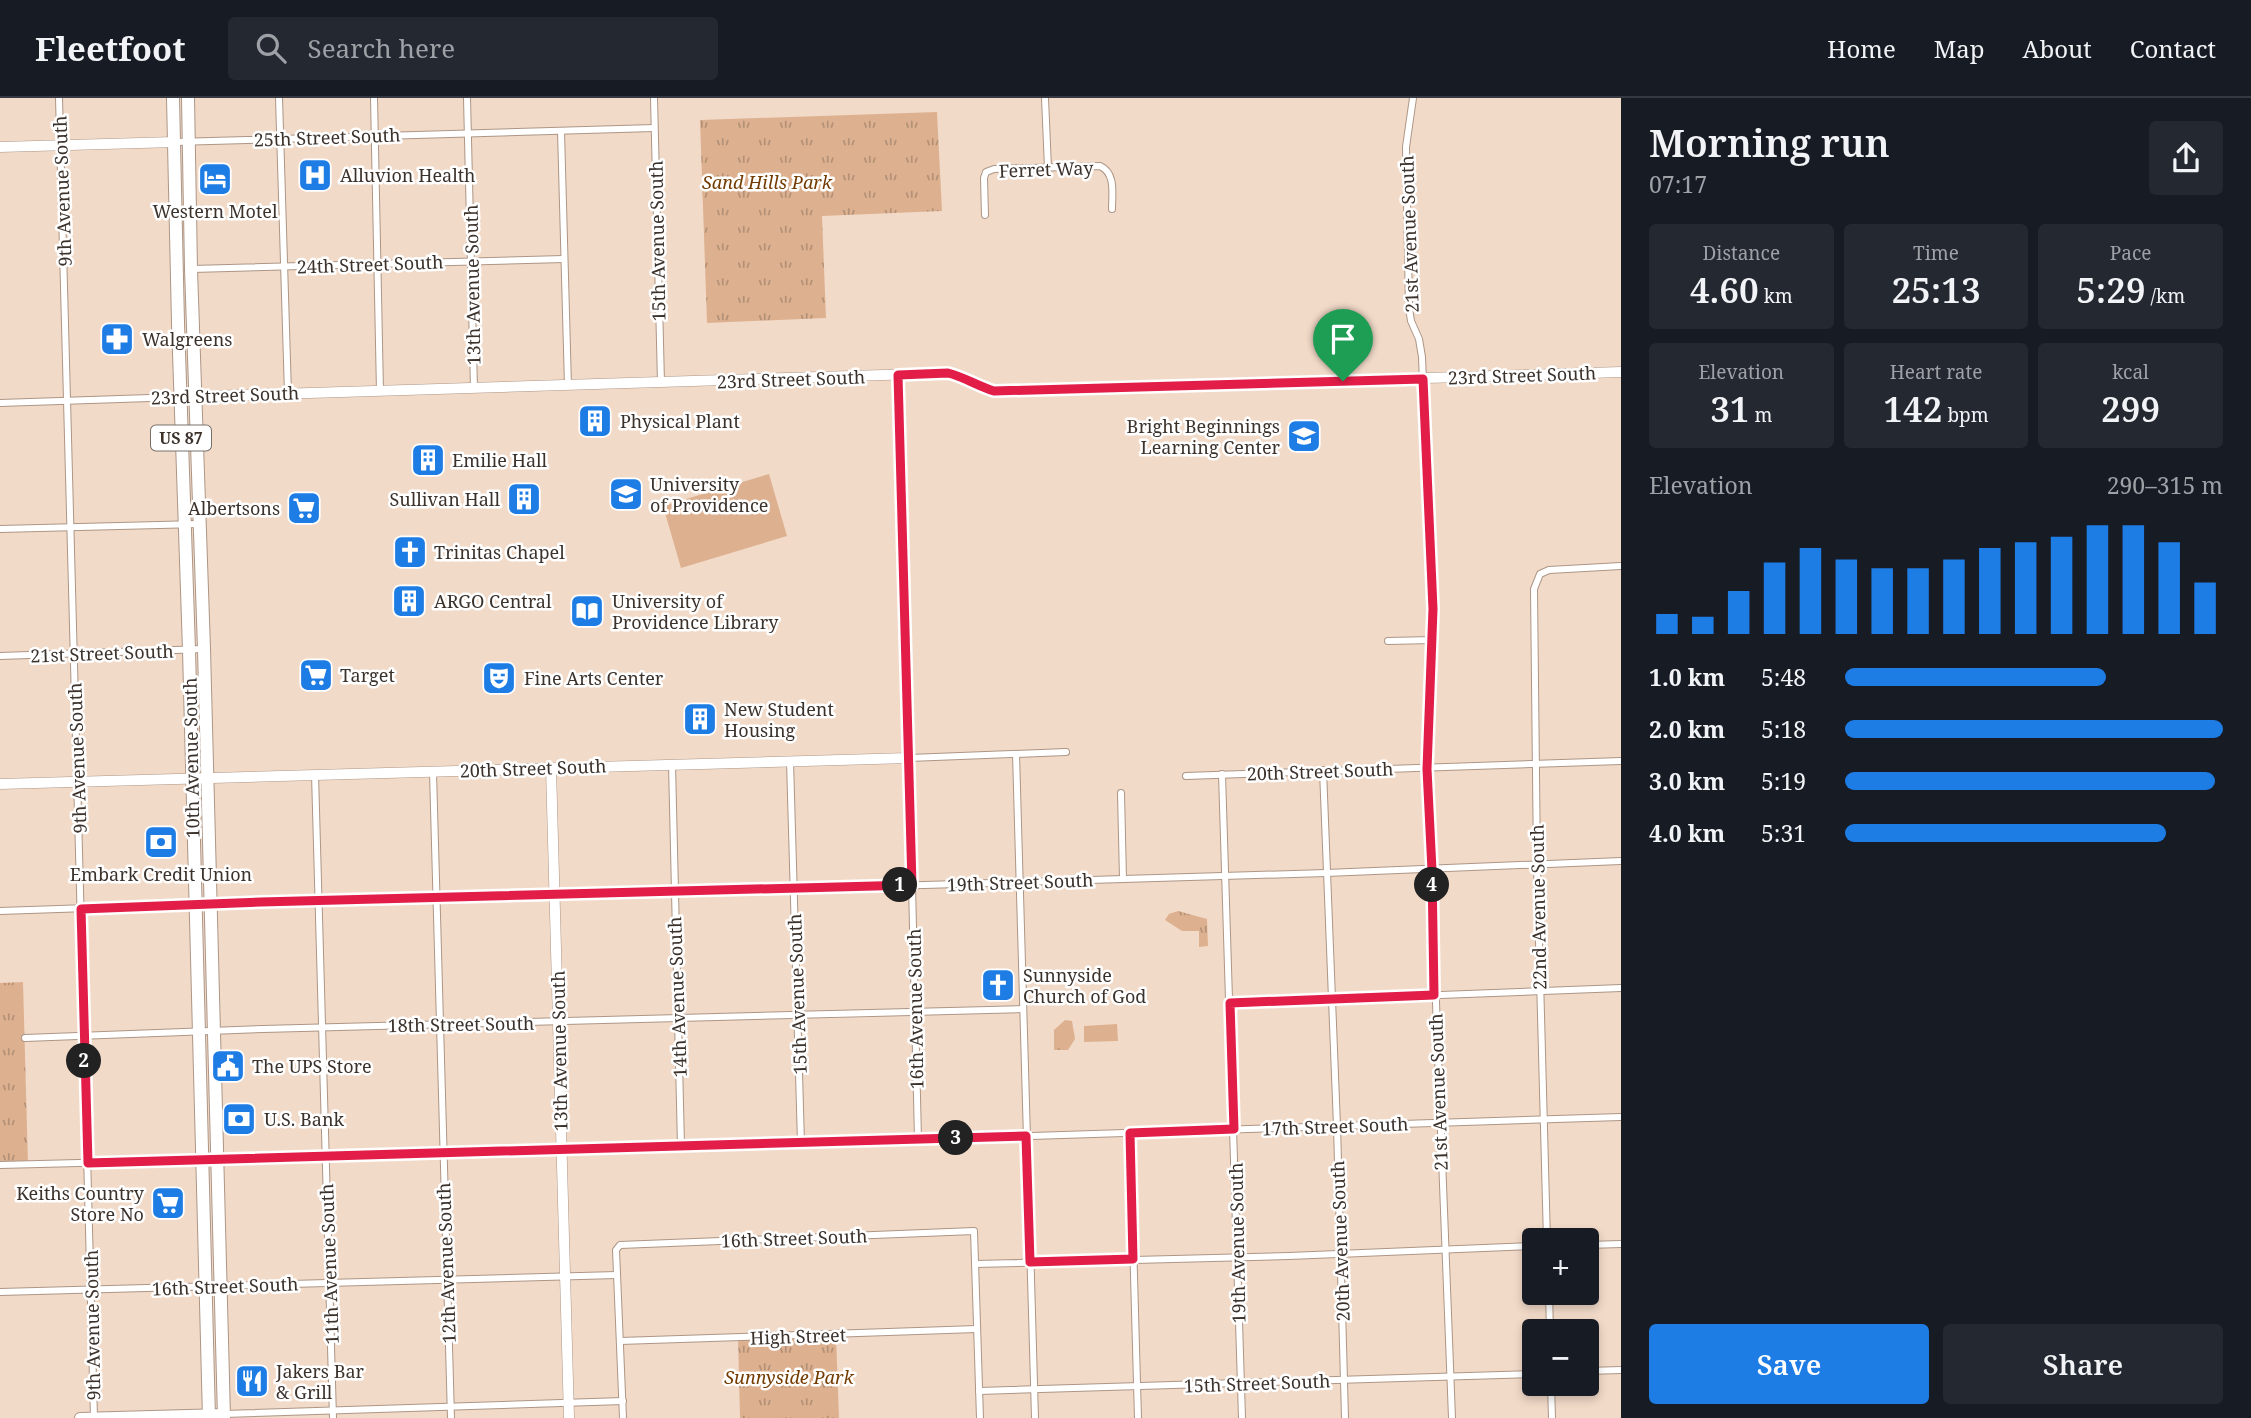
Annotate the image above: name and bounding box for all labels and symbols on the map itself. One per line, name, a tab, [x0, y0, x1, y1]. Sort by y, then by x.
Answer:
street label: 9th Avenue South	[47, 115, 77, 267]
street label: 25th Street South	[253, 122, 401, 152]
street label: Ferret Way	[998, 155, 1095, 183]
street label: 21st Avenue South	[1394, 155, 1424, 313]
hospital icon: Alluvion Health	[296, 156, 334, 194]
hotel icon: Western Motel	[196, 160, 234, 198]
street label: 15th Avenue South	[644, 160, 670, 322]
place label: Alluvion Health	[340, 163, 476, 187]
park label: Sand Hills Park	[702, 170, 833, 194]
place label: Western Motel	[152, 199, 278, 223]
street label: 13th Avenue South	[459, 204, 485, 366]
street label: 24th Street South	[296, 249, 444, 279]
pin	[1313, 309, 1373, 381]
pharmacy icon: Walgreens	[98, 320, 136, 358]
place label: Walgreens	[142, 327, 232, 351]
street label: 23rd Street South	[1447, 360, 1597, 390]
street label: 23rd Street South	[716, 364, 866, 394]
street label: 23rd Street South	[150, 380, 300, 410]
building icon: Physical Plant	[576, 402, 614, 440]
place label: Physical Plant	[620, 409, 740, 433]
place label: Bright Beginnings Learning Center	[1127, 414, 1281, 459]
school or university icon: Bright Beginnings Learning Center	[1285, 417, 1323, 455]
road number: US 87	[151, 426, 211, 450]
building icon: Emilie Hall	[409, 441, 447, 479]
place label: Emilie Hall	[452, 448, 548, 472]
place label: University of Providence	[650, 472, 768, 517]
school or university icon: University of Providence	[607, 475, 645, 513]
building icon: Sullivan Hall	[505, 480, 543, 518]
place label: Sullivan Hall	[389, 487, 500, 511]
supermarket icon: Albertsons	[285, 489, 323, 527]
place label: Albertsons	[188, 496, 280, 520]
church icon: Trinitas Chapel	[391, 533, 429, 571]
place label: Trinitas Chapel	[434, 540, 565, 564]
building icon: ARGO Central	[390, 582, 428, 620]
place label: ARGO Central	[434, 589, 552, 613]
place label: University of Providence Library	[612, 589, 779, 634]
library icon: University of Providence Library	[568, 592, 606, 630]
street label: 21st Street South	[30, 639, 174, 667]
supermarket icon: Target	[297, 656, 335, 694]
theatre icon: Fine Arts Center	[480, 659, 518, 697]
place label: Target	[340, 663, 395, 687]
place label: Fine Arts Center	[524, 666, 664, 690]
street label: 10th Avenue South	[178, 677, 204, 839]
street label: 9th Avenue South	[62, 682, 92, 834]
place label: New Student Housing	[724, 697, 834, 742]
building icon: New Student Housing	[681, 700, 719, 738]
street label: 20th Street South	[459, 753, 607, 783]
street label: 20th Street South	[1246, 756, 1394, 786]
bank icon: Embark Credit Union	[142, 823, 180, 861]
street label: 22nd Avenue South	[1525, 824, 1551, 990]
place label: Embark Credit Union	[70, 862, 253, 886]
street label: 19th Street South	[946, 867, 1094, 897]
pin: 1	[883, 868, 918, 902]
pin: 4	[1414, 868, 1450, 902]
street label: 15th Avenue South	[782, 913, 812, 1075]
street label: 14th Avenue South	[662, 916, 692, 1078]
street label: 16th Avenue South	[902, 928, 928, 1090]
place label: Sunnyside Church of God	[1023, 963, 1146, 1008]
church icon: Sunnyside Church of God	[979, 966, 1017, 1004]
street label: 13th Avenue South	[546, 970, 572, 1132]
street label: 18th Street South	[387, 1011, 535, 1037]
street label: 21st Avenue South	[1423, 1013, 1453, 1171]
pin: 2	[66, 1044, 102, 1079]
public building icon: The UPS Store	[209, 1047, 247, 1085]
place label: The UPS Store	[252, 1054, 372, 1078]
bank icon: U.S. Bank	[220, 1100, 258, 1138]
place label: U.S. Bank	[264, 1107, 345, 1131]
street label: 17th Street South	[1261, 1111, 1409, 1141]
pin: 3	[939, 1121, 974, 1156]
street label: 20th Avenue South	[1325, 1160, 1355, 1322]
street label: 19th Avenue South	[1224, 1162, 1250, 1324]
place label: Keiths Country Store No	[16, 1181, 145, 1226]
street label: 12th Avenue South	[431, 1182, 461, 1344]
street label: 11th Avenue South	[314, 1183, 344, 1345]
supermarket icon: Keiths Country Store No	[149, 1184, 187, 1222]
street label: 16th Street South	[720, 1223, 868, 1253]
street label: 9th Avenue South	[79, 1249, 105, 1401]
street label: 16th Street South	[151, 1271, 299, 1301]
street label: High Street	[750, 1322, 846, 1350]
place label: Jakers Bar & Grill	[275, 1359, 365, 1404]
restaurant icon: Jakers Bar & Grill	[233, 1362, 271, 1400]
park label: Sunnyside Park	[724, 1365, 854, 1389]
street label: 15th Street South	[1183, 1368, 1331, 1398]

